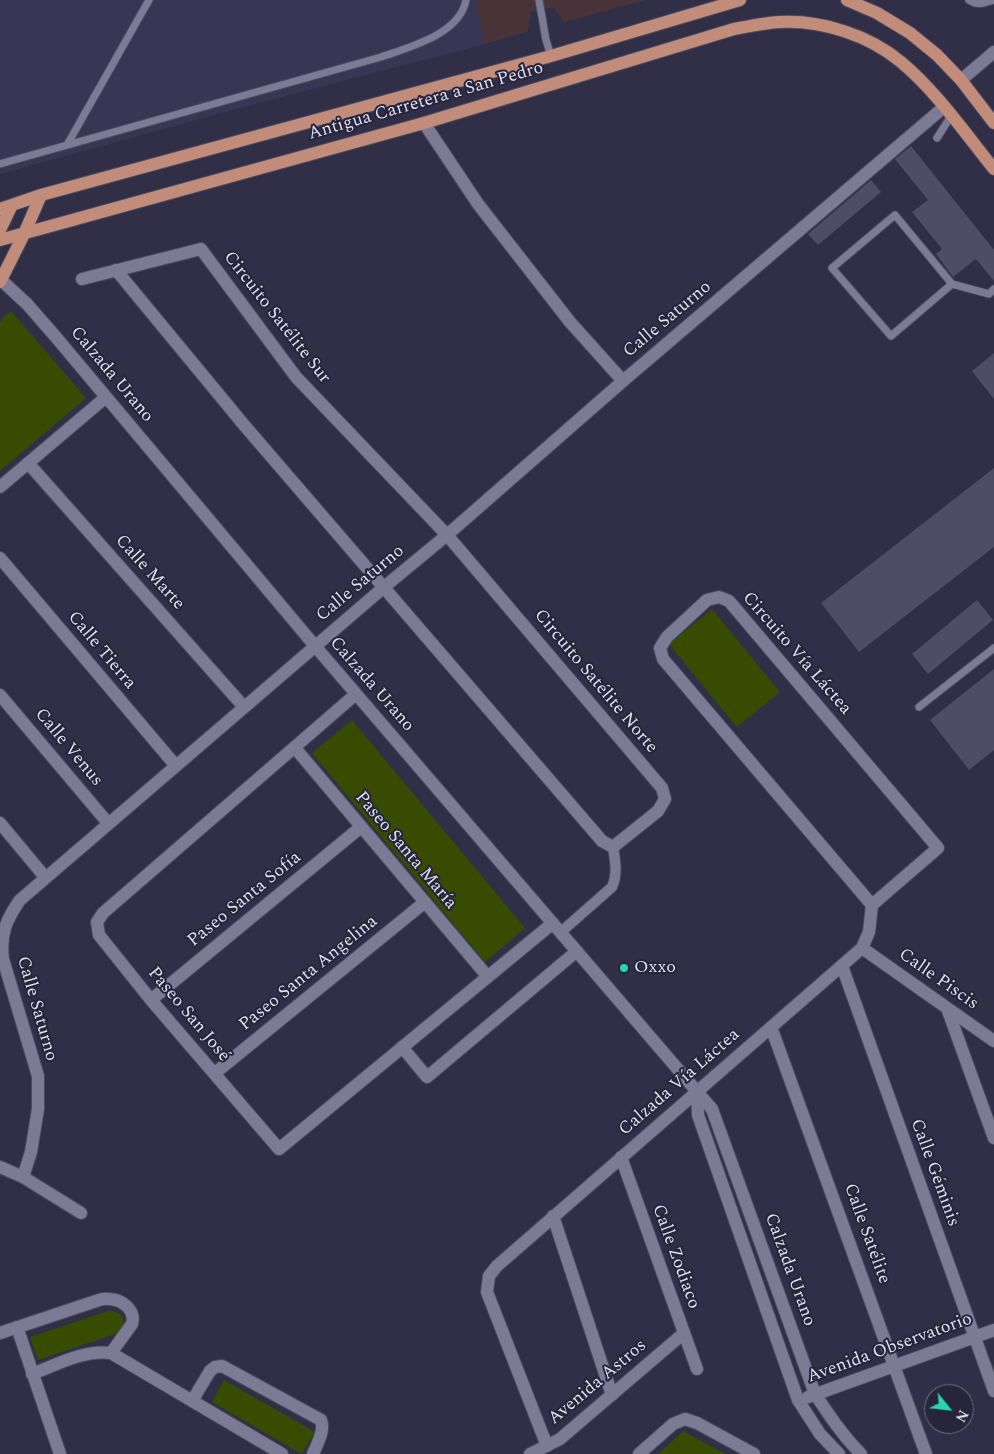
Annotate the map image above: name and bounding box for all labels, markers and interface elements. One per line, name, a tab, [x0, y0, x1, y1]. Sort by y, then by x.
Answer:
street label: Antigua Carretera a San Pedro	[306, 58, 546, 146]
street label: Circuito Satélite Sur	[218, 248, 334, 388]
street label: Calle Saturno	[620, 277, 716, 363]
street label: Calzada Urano	[65, 323, 157, 427]
street label: Calle Marte	[110, 531, 188, 615]
street label: Calle Saturno	[313, 541, 409, 627]
street label: Circuito Vía Láctea	[737, 588, 855, 720]
street label: Circuito Satélite Norte	[528, 606, 662, 758]
street label: Calle Tierra	[62, 608, 140, 694]
street label: Calzada Urano	[324, 633, 418, 737]
street label: Calle Venus	[29, 705, 107, 791]
street label: Paseo Santa María	[349, 788, 461, 914]
street label: Paseo Santa Sofía	[184, 848, 306, 952]
street label: Paseo Santa Angelina	[235, 912, 383, 1036]
street label: Calle Piscis	[894, 945, 982, 1015]
street label: Calle Saturno	[11, 954, 61, 1064]
place label: Oxxo	[634, 957, 676, 979]
marker: Oxxo	[618, 962, 630, 974]
street label: Paseo San José	[142, 963, 234, 1067]
street label: Calzada Vía Láctea	[615, 1025, 745, 1141]
street label: Calle Géminis	[905, 1116, 963, 1230]
street label: Calle Satélite	[838, 1181, 894, 1287]
street label: Calle Zodiaco	[646, 1202, 704, 1312]
street label: Calzada Urano	[759, 1211, 819, 1329]
street label: Avenida Observatorio	[805, 1309, 975, 1389]
street label: Avenida Astros	[544, 1336, 652, 1430]
north arrow	[924, 1384, 974, 1434]
text: N	[950, 1406, 974, 1426]

